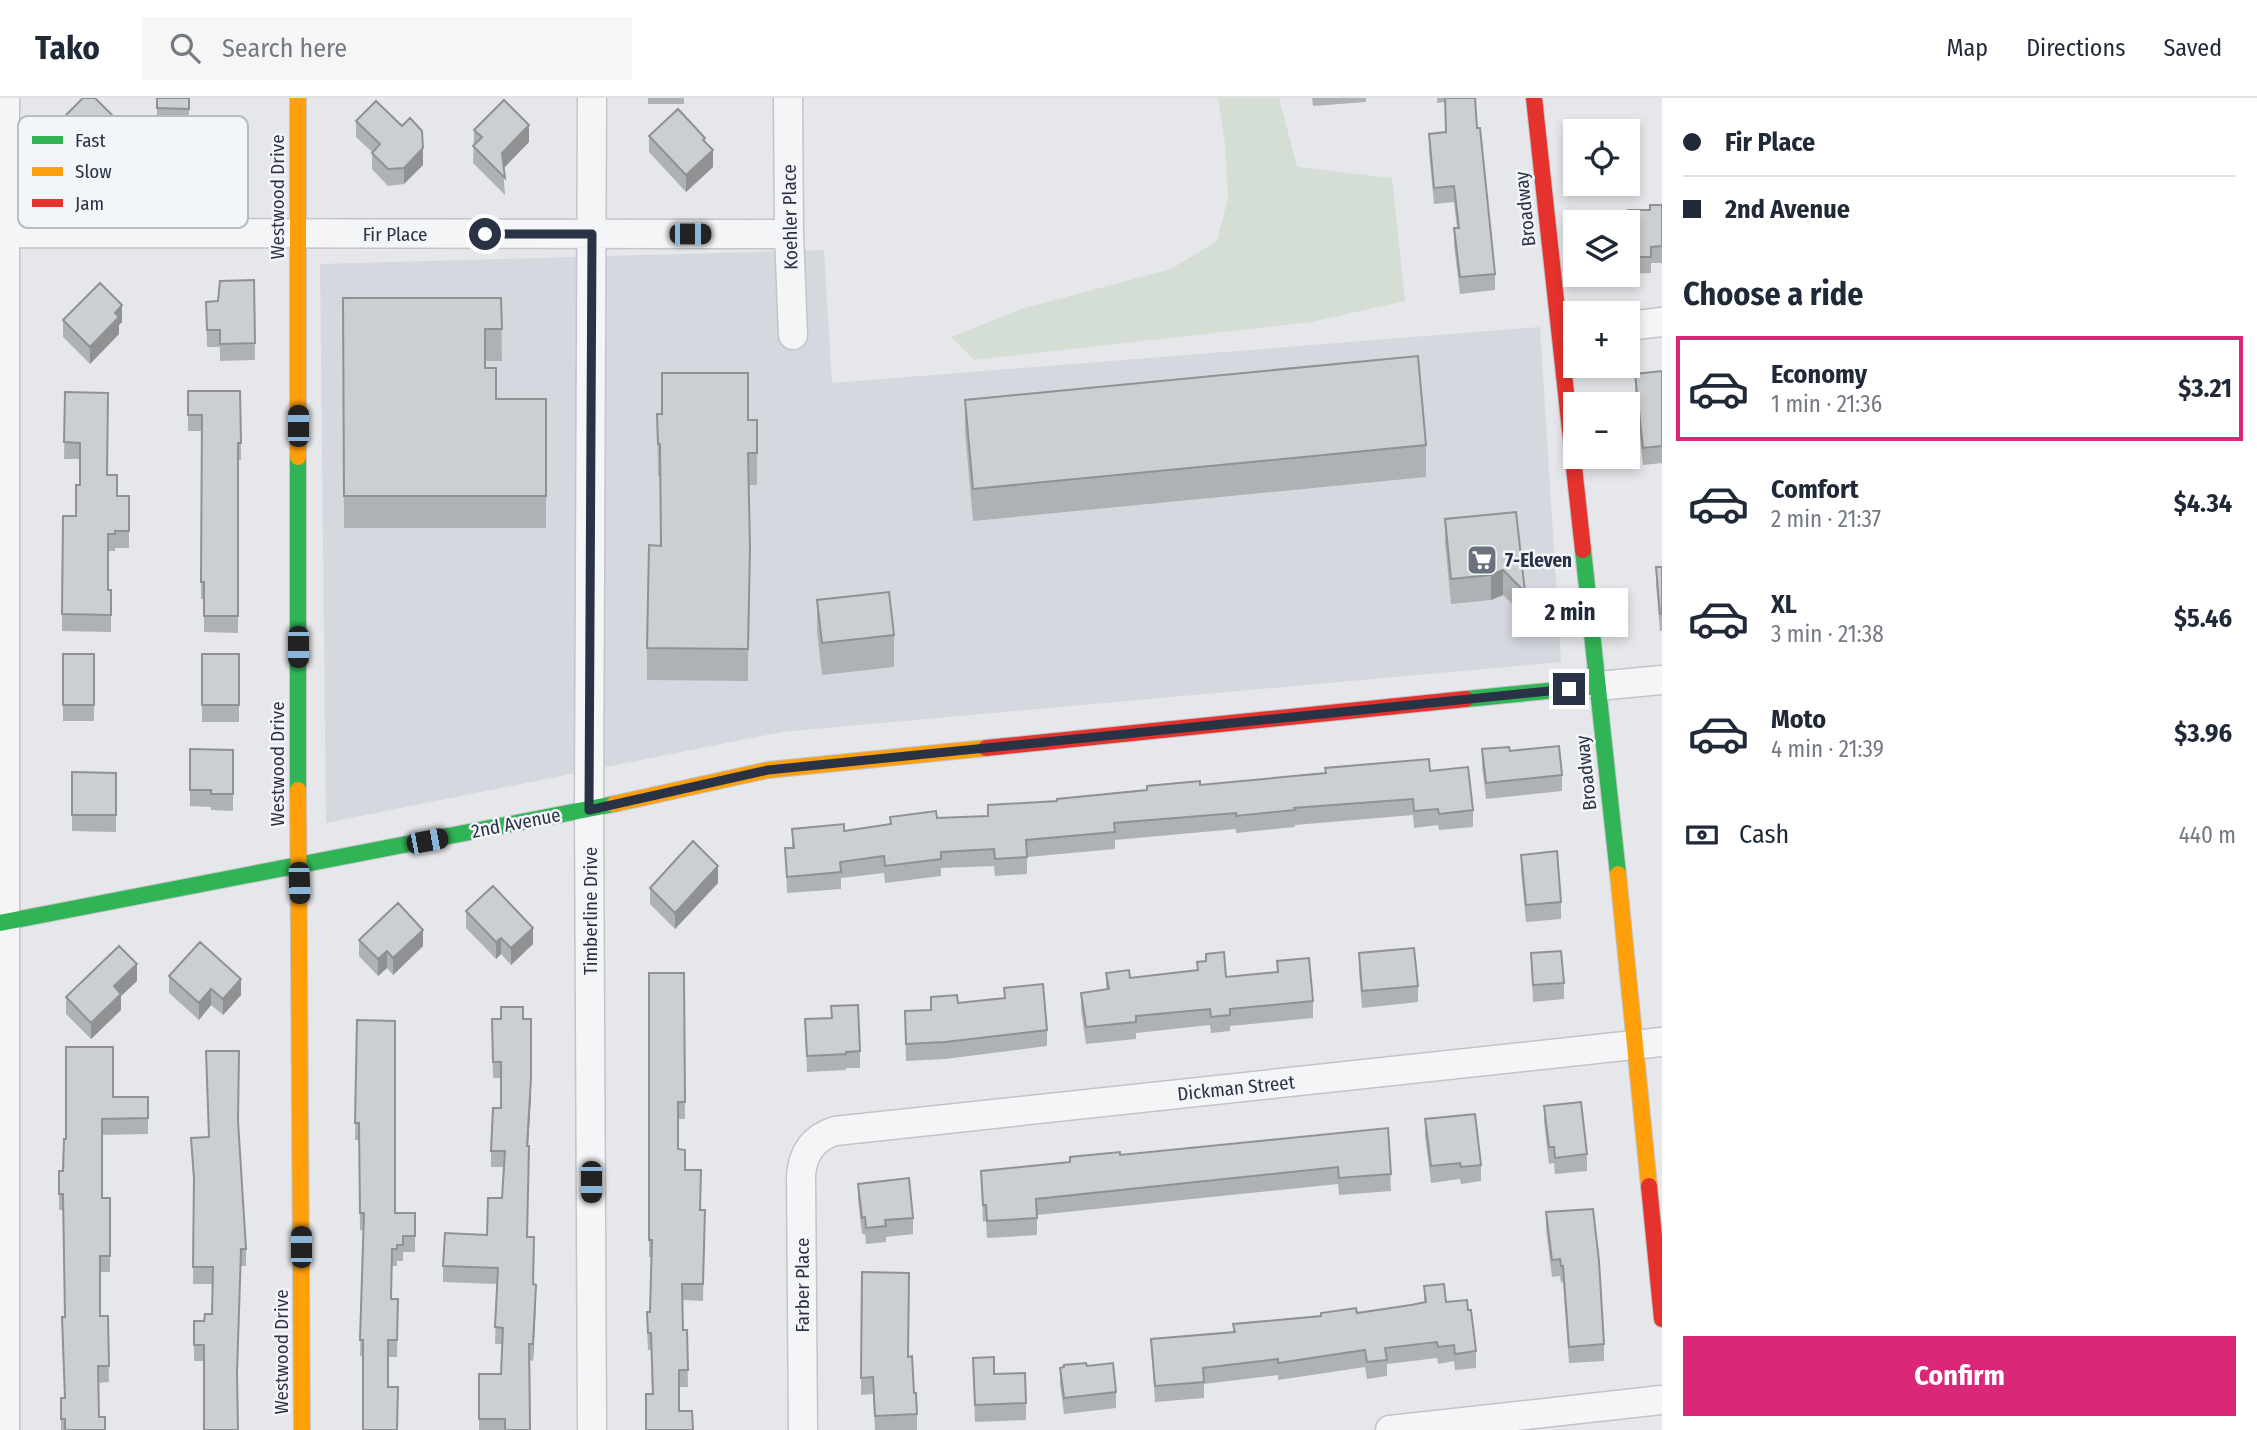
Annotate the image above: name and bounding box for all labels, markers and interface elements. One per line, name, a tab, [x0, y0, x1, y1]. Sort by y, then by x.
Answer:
search box	[142, 17, 632, 80]
text: Tako	[35, 28, 100, 68]
icon: search	[166, 29, 204, 67]
text: Search here	[222, 33, 347, 64]
text: Map	[1947, 34, 1988, 62]
text: Directions	[2026, 34, 2125, 62]
text: Saved	[2163, 34, 2222, 62]
legend	[18, 116, 248, 228]
map controls	[1563, 119, 1640, 469]
button: locate	[1563, 119, 1640, 196]
text: Fir Place	[1725, 127, 1815, 158]
text: Fast	[75, 129, 106, 152]
street label: Westwood Drive	[266, 134, 289, 260]
text: Slow	[75, 160, 112, 183]
street label: Koehler Place	[778, 164, 802, 270]
street label: Broadway	[1510, 170, 1540, 248]
text: Jam	[75, 192, 104, 215]
text: 2nd Avenue	[1725, 194, 1850, 225]
button: layers	[1563, 210, 1640, 287]
route start	[469, 218, 501, 250]
street label: Fir Place	[363, 223, 427, 246]
car	[670, 224, 712, 245]
text: Choose a ride	[1683, 275, 1864, 313]
button: +	[1563, 301, 1640, 378]
icon: car	[1687, 357, 1750, 420]
text: Economy	[1771, 359, 1867, 390]
text: $3.21	[2178, 373, 2232, 404]
text: 1 min · 21:36	[1771, 390, 1882, 418]
button: −	[1563, 392, 1640, 469]
car	[288, 405, 309, 447]
icon: car	[1687, 472, 1750, 535]
text: Comfort	[1771, 474, 1859, 505]
text: $4.34	[2174, 488, 2232, 519]
text: 2 min · 21:37	[1771, 505, 1881, 533]
supermarket icon: 7-Eleven	[1465, 543, 1499, 577]
place label: 7-Eleven	[1505, 549, 1572, 572]
icon: car	[1687, 587, 1750, 650]
callout: 2 min	[1511, 588, 1627, 636]
text: XL	[1771, 589, 1797, 620]
text: 2 min	[1545, 598, 1596, 626]
text: $5.46	[2174, 603, 2232, 634]
text: 3 min · 21:38	[1771, 620, 1884, 648]
car	[288, 626, 309, 668]
route end	[1553, 673, 1585, 705]
street label: Westwood Drive	[266, 701, 289, 827]
icon: car	[1687, 702, 1750, 765]
text: Moto	[1771, 704, 1826, 735]
text: $3.96	[2174, 718, 2232, 749]
street label: Broadway	[1571, 734, 1601, 812]
text: 4 min · 21:39	[1771, 735, 1884, 763]
street label: 2nd Avenue	[470, 803, 562, 843]
icon: cash	[1683, 816, 1721, 854]
text: Cash	[1739, 819, 1789, 850]
text: 440 m	[2179, 821, 2236, 849]
car	[405, 827, 450, 855]
street label: Timberline Drive	[579, 847, 602, 975]
car	[288, 862, 311, 904]
street label: Dickman Street	[1176, 1070, 1297, 1106]
car	[581, 1161, 602, 1203]
car	[291, 1226, 312, 1268]
street label: Farber Place	[791, 1238, 814, 1332]
street label: Westwood Drive	[270, 1289, 293, 1415]
button: Confirm	[1683, 1336, 2236, 1416]

